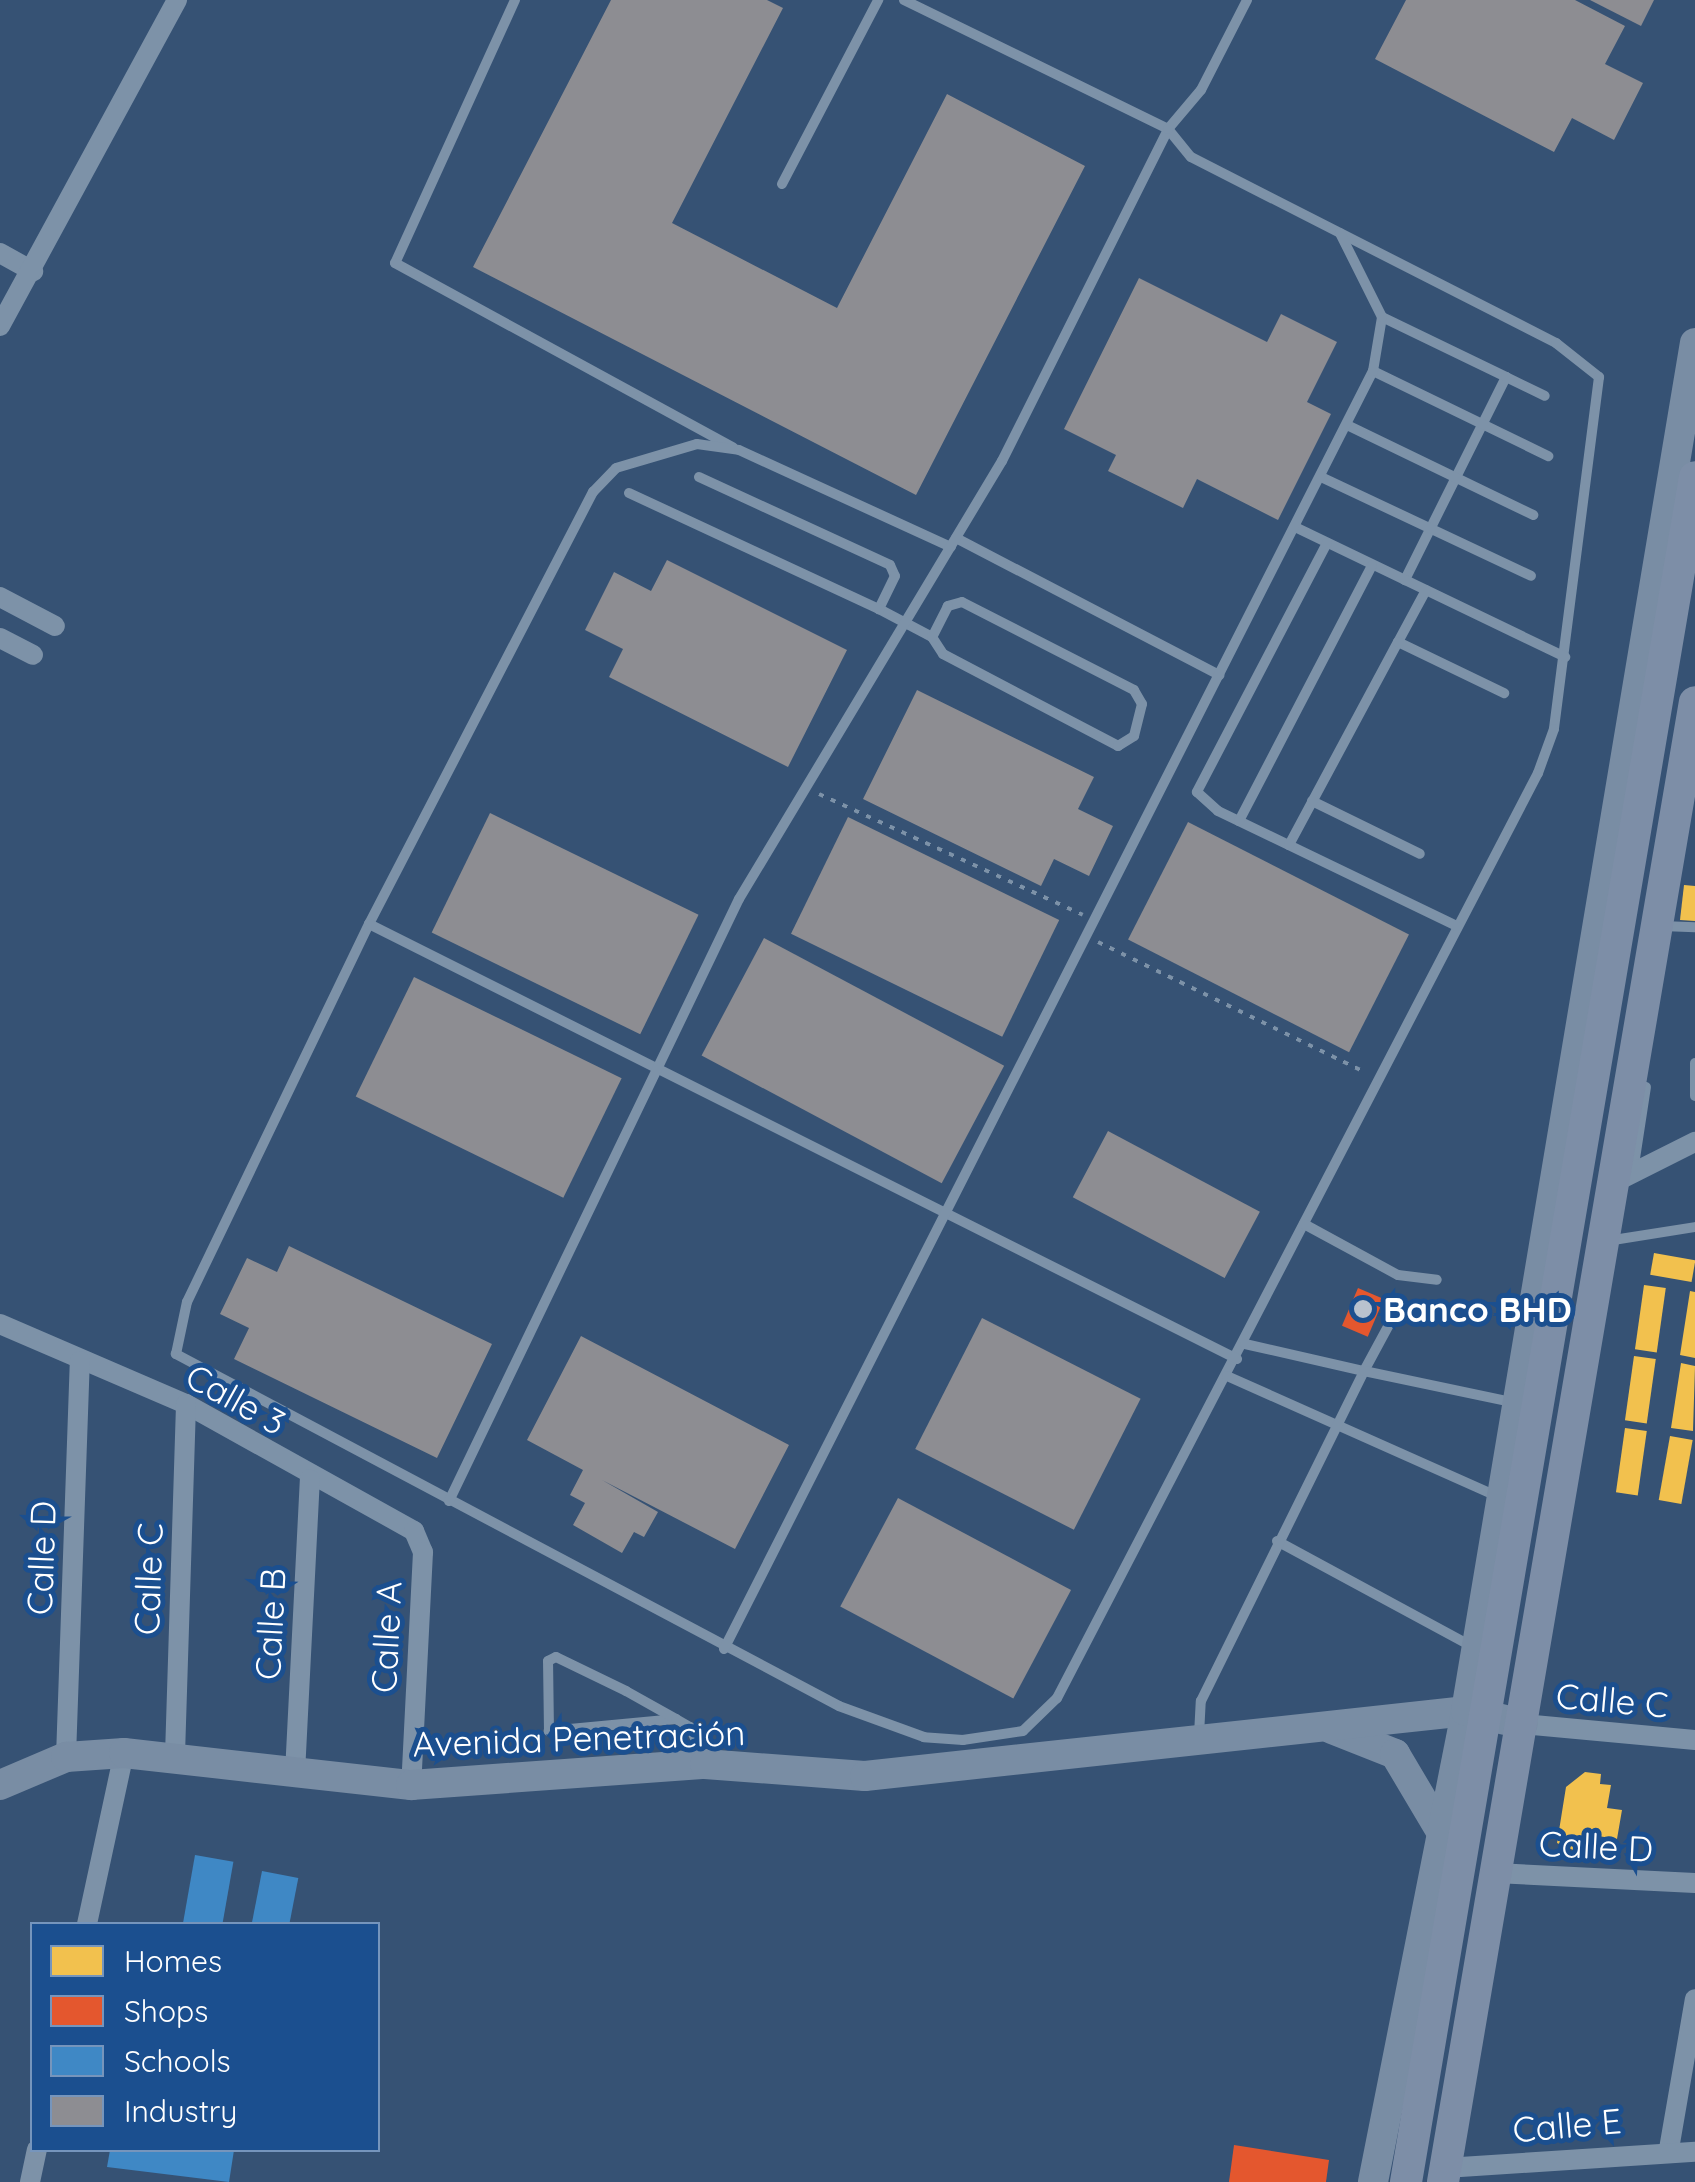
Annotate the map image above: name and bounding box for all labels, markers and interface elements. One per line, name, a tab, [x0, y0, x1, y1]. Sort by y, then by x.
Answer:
place label: Banco BHD	[1383, 1288, 1572, 1330]
marker: Banco BHD	[1352, 1298, 1374, 1320]
street label: Calle 3	[179, 1355, 293, 1443]
street label: Calle D	[18, 1500, 64, 1616]
street label: Calle C	[125, 1522, 171, 1636]
street label: Calle B	[246, 1567, 294, 1681]
street label: Calle A	[362, 1580, 410, 1694]
street label: Calle C	[1554, 1674, 1670, 1726]
street label: Avenida Penetración	[412, 1711, 746, 1765]
street label: Calle D	[1538, 1822, 1654, 1870]
legend	[30, 1922, 380, 2152]
text: Homes	[124, 1942, 222, 1980]
text: Shops	[124, 1992, 208, 2030]
text: Schools	[124, 2042, 231, 2080]
text: Industry	[124, 2092, 237, 2130]
street label: Calle E	[1511, 2099, 1623, 2151]

